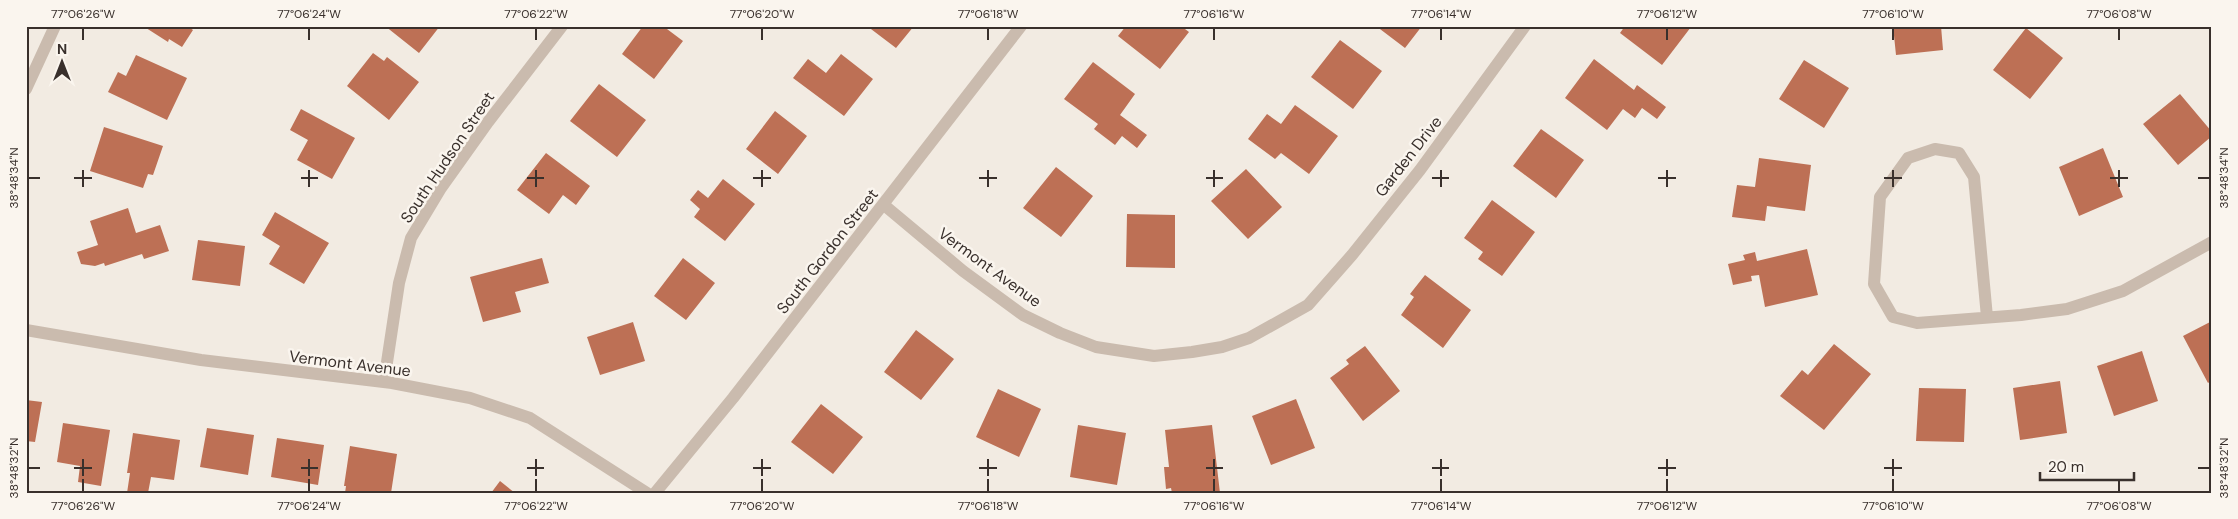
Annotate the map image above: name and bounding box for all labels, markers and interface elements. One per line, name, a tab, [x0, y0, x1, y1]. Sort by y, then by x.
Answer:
text: 77°06'26"W	[51, 6, 115, 22]
text: 77°06'24"W	[277, 6, 341, 22]
text: 77°06'22"W	[504, 6, 568, 22]
text: 77°06'20"W	[730, 6, 795, 22]
text: 77°06'18"W	[958, 6, 1019, 22]
text: 77°06'16"W	[1184, 6, 1245, 22]
text: 77°06'14"W	[1411, 6, 1472, 22]
text: 77°06'12"W	[1637, 6, 1698, 22]
text: 77°06'10"W	[1862, 6, 1924, 22]
text: 77°06'08"W	[2086, 6, 2152, 22]
north arrow	[38, 38, 88, 88]
text: N	[57, 40, 67, 58]
street label: South Hudson Street	[396, 88, 499, 227]
street label: Garden Drive	[1370, 112, 1446, 201]
text: 38°48'34"N	[6, 147, 22, 209]
text: 38°48'34"N	[2216, 147, 2232, 209]
street label: South Gordon Street	[772, 184, 883, 318]
street label: Vermont Avenue	[934, 223, 1045, 312]
street label: Vermont Avenue	[288, 346, 412, 381]
text: 38°48'32"N	[6, 438, 22, 498]
text: 38°48'32"N	[2216, 438, 2232, 498]
scale bar	[2040, 449, 2134, 481]
text: 20 m	[2048, 457, 2084, 477]
text: 77°06'26"W	[51, 498, 115, 514]
text: 77°06'24"W	[277, 498, 341, 514]
text: 77°06'22"W	[504, 498, 568, 514]
text: 77°06'20"W	[730, 498, 795, 514]
text: 77°06'18"W	[958, 498, 1019, 514]
text: 77°06'16"W	[1184, 498, 1245, 514]
text: 77°06'14"W	[1411, 498, 1472, 514]
text: 77°06'12"W	[1637, 498, 1698, 514]
text: 77°06'10"W	[1862, 498, 1924, 514]
text: 77°06'08"W	[2086, 498, 2152, 514]

